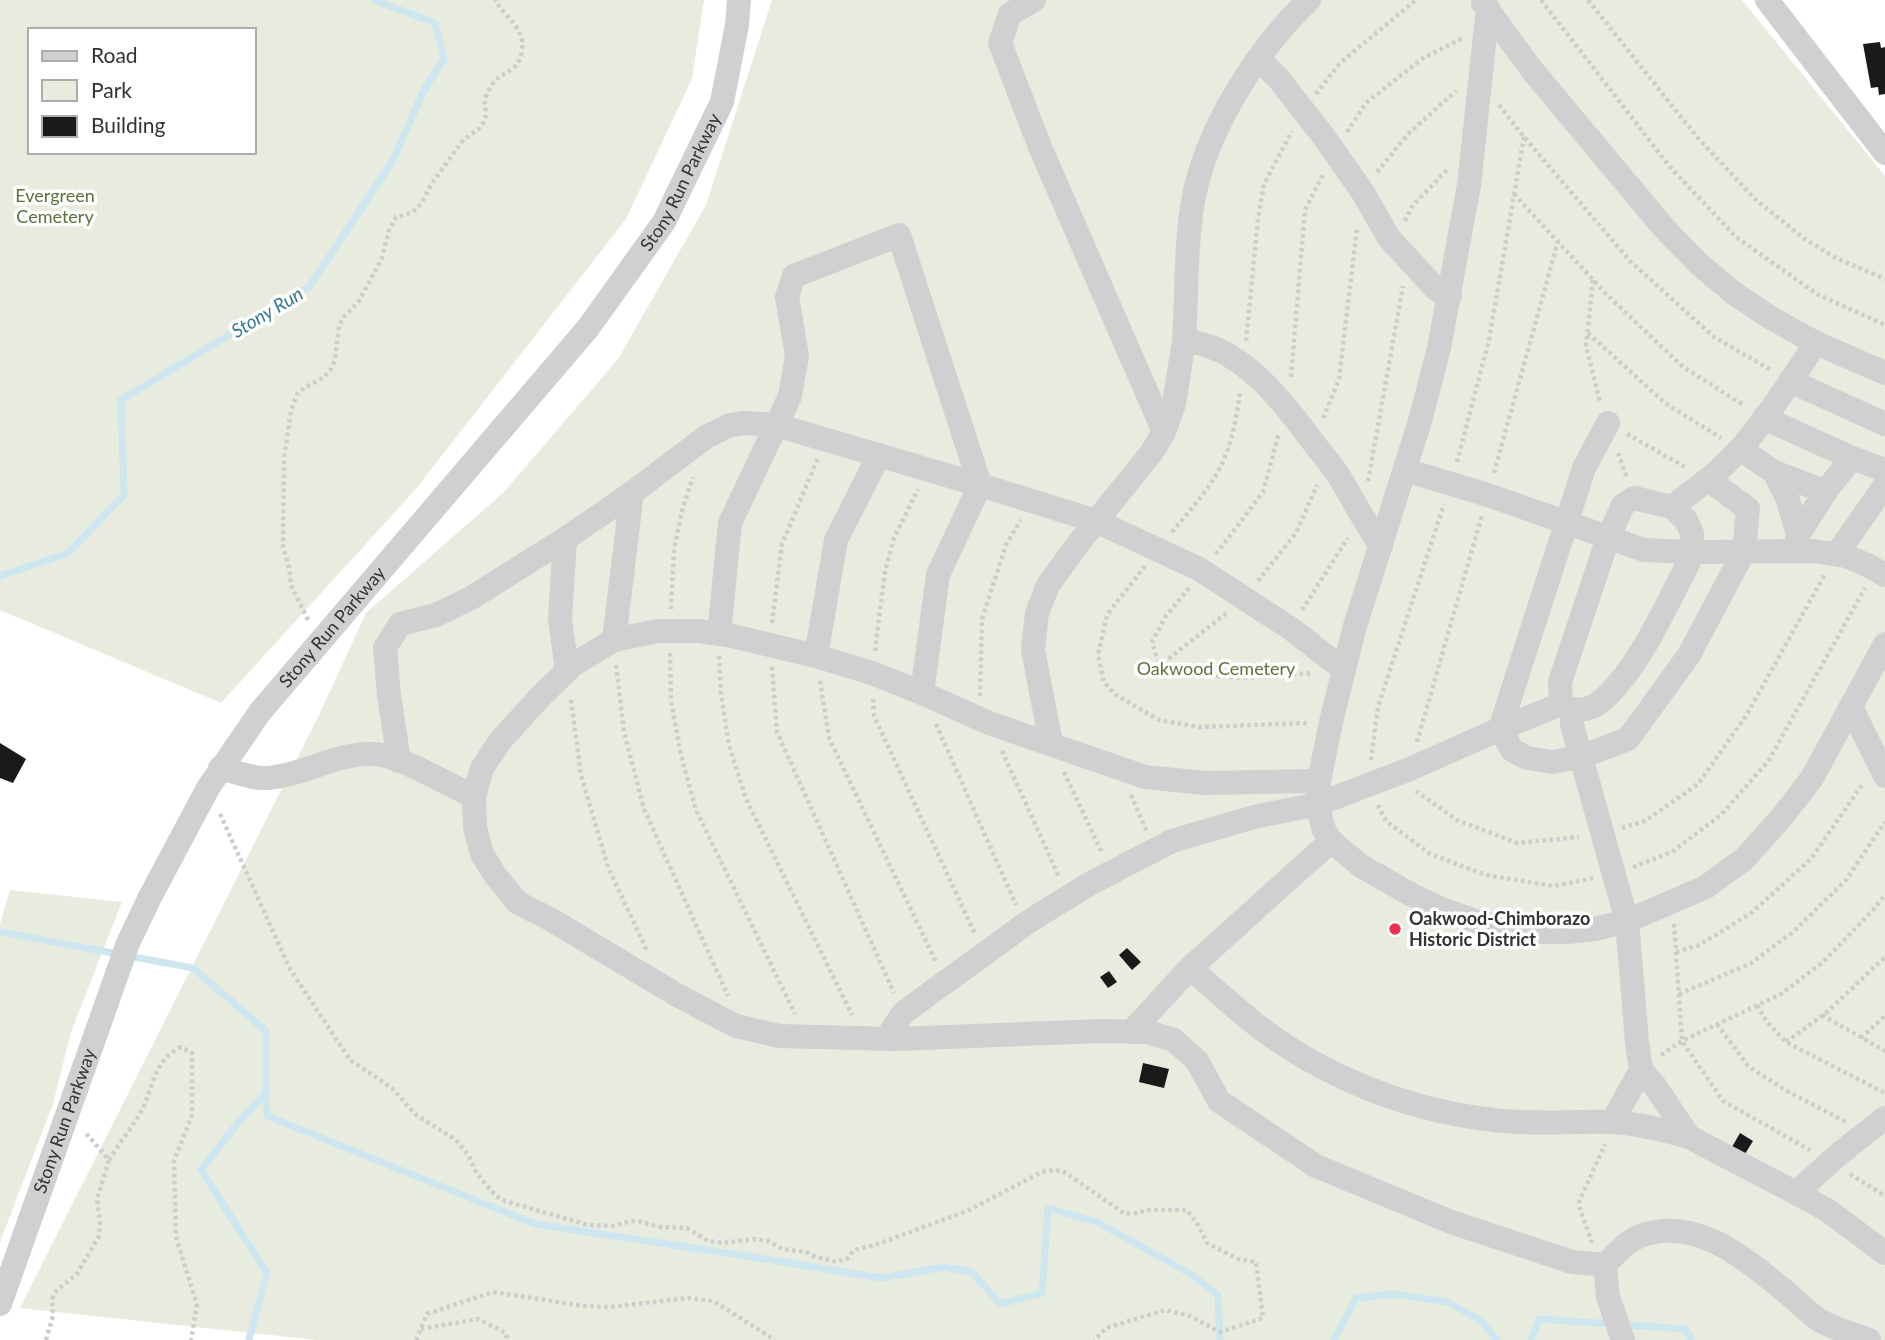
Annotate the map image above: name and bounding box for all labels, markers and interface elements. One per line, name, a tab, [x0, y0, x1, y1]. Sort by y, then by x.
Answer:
legend	[28, 28, 256, 154]
text: Road	[91, 42, 138, 67]
text: Park	[91, 77, 132, 102]
street label: Stony Run Parkway	[635, 109, 725, 255]
text: Building	[91, 112, 166, 137]
park label: Evergreen Cemetery	[15, 184, 95, 227]
water label: Stony Run	[227, 281, 307, 342]
street label: Stony Run Parkway	[274, 561, 390, 692]
park label: Oakwood Cemetery	[1137, 657, 1296, 679]
place label: Oakwood-Chimborazo Historic District	[1409, 907, 1590, 950]
marker: Oakwood-Chimborazo Historic District	[1387, 921, 1403, 937]
street label: Stony Run Parkway	[28, 1045, 100, 1196]

